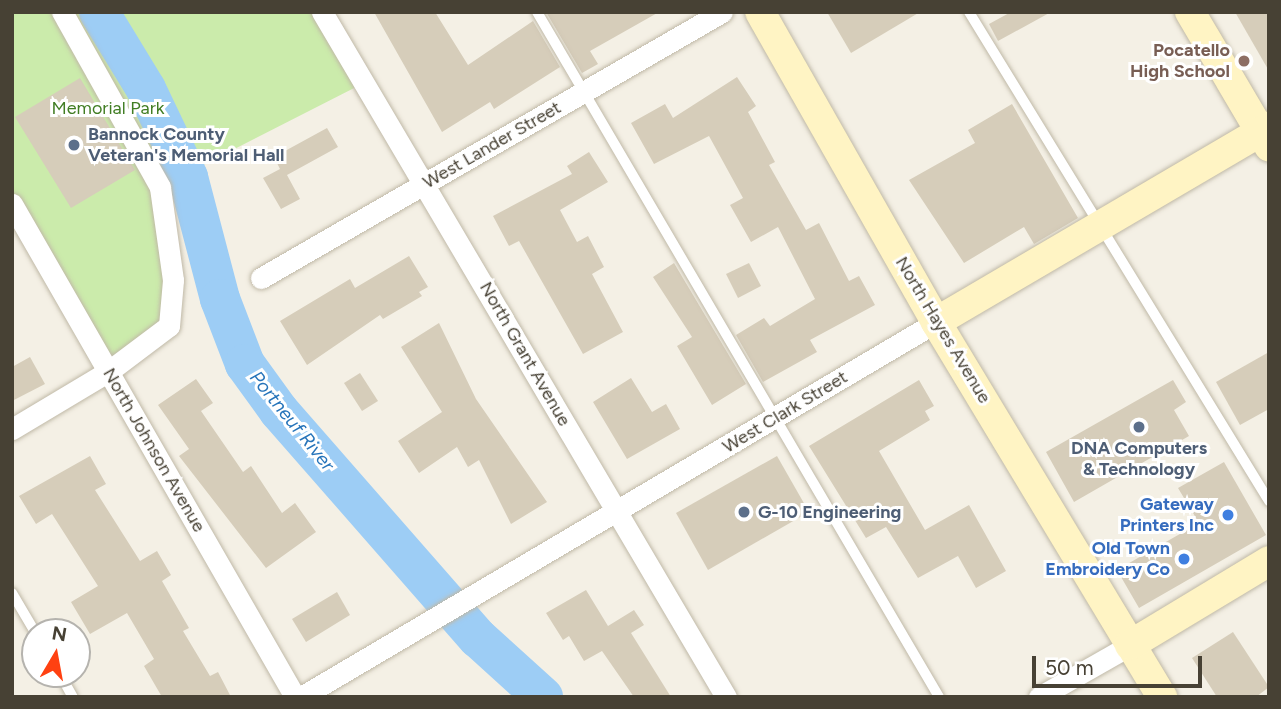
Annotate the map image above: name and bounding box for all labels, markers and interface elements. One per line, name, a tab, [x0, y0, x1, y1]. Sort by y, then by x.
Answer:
place label: Pocatello High School	[1130, 40, 1230, 82]
marker: Pocatello High School	[1236, 53, 1252, 69]
park label: Memorial Park	[52, 97, 164, 119]
street label: West Lander Street	[419, 97, 565, 193]
place label: Bannock County Veteran's Memorial Hall	[88, 124, 284, 166]
marker: Bannock County Veteran's Memorial Hall	[66, 137, 82, 153]
street label: North Hayes Avenue	[891, 253, 995, 407]
street label: North Grant Avenue	[475, 278, 575, 430]
street label: North Johnson Avenue	[98, 364, 210, 536]
water label: Portneuf River	[245, 366, 339, 476]
street label: West Clark Street	[719, 366, 851, 458]
marker: DNA Computers & Technology	[1131, 419, 1147, 435]
place label: DNA Computers & Technology	[1071, 438, 1207, 480]
place label: Gateway Printers Inc	[1120, 494, 1214, 536]
place label: G-10 Engineering	[758, 501, 901, 523]
marker: G-10 Engineering	[736, 504, 752, 520]
marker: Gateway Printers Inc	[1220, 507, 1236, 523]
place label: Old Town Embroidery Co	[1045, 538, 1170, 580]
marker: Old Town Embroidery Co	[1176, 551, 1192, 567]
north arrow	[21, 618, 91, 688]
text: N	[50, 621, 69, 646]
scale bar	[1036, 642, 1206, 686]
text: 50 m	[1045, 655, 1094, 680]

